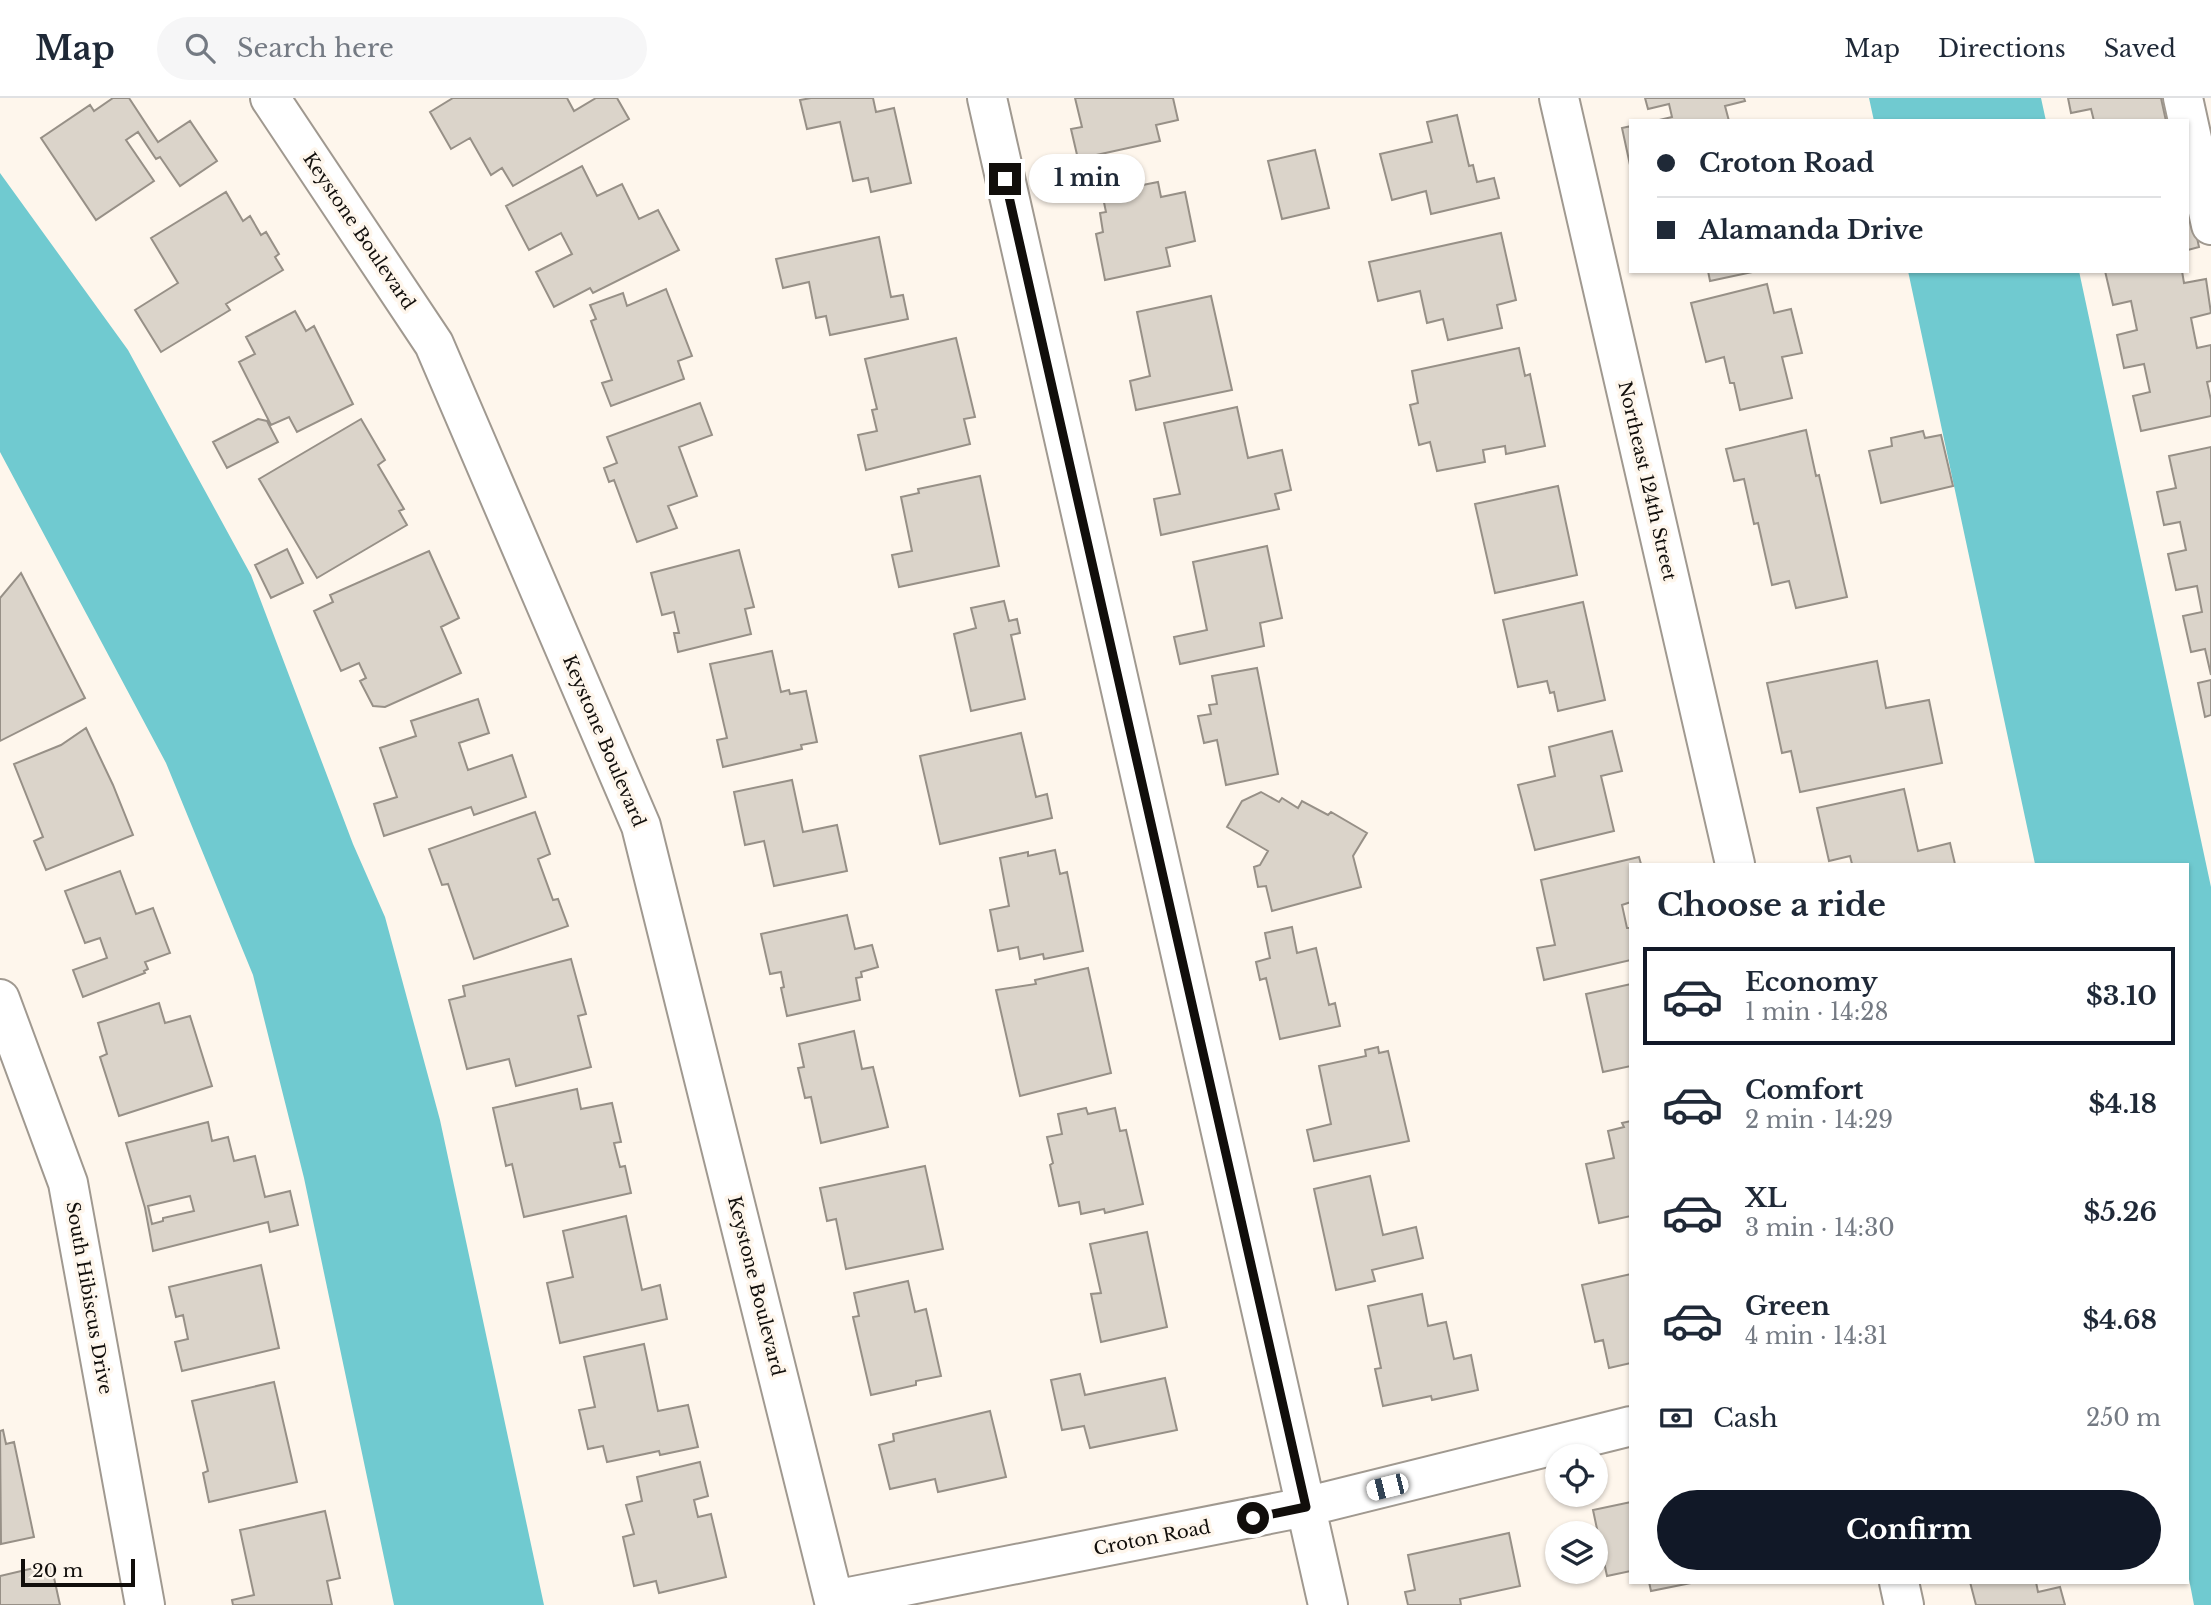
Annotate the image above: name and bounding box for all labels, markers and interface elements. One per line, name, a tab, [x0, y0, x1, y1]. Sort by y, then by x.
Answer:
search box	[157, 17, 647, 80]
text: Map	[35, 28, 115, 69]
icon: search	[181, 29, 219, 67]
text: Search here	[237, 32, 394, 64]
text: Map	[1844, 34, 1900, 63]
text: Directions	[1938, 34, 2066, 63]
text: Saved	[2104, 34, 2176, 63]
text: Croton Road	[1699, 147, 1874, 179]
street label: Keystone Boulevard	[298, 148, 420, 314]
callout: 1 min	[1030, 154, 1145, 204]
route end	[989, 163, 1021, 195]
text: 1 min	[1054, 164, 1120, 192]
text: Alamanda Drive	[1699, 214, 1924, 246]
street label: Northeast 124th Street	[1613, 379, 1681, 583]
street label: Keystone Boulevard	[558, 652, 650, 830]
text: Choose a ride	[1657, 885, 1886, 925]
icon: car	[1661, 965, 1724, 1028]
text: Economy	[1745, 966, 1878, 998]
text: $3.10	[2086, 980, 2157, 1012]
text: 1 min · 14:28	[1745, 998, 1888, 1026]
icon: car	[1661, 1073, 1724, 1136]
text: Comfort	[1745, 1074, 1863, 1106]
text: $4.18	[2088, 1088, 2157, 1120]
text: 2 min · 14:29	[1745, 1106, 1893, 1134]
icon: car	[1661, 1181, 1724, 1244]
text: XL	[1745, 1182, 1787, 1214]
street label: Keystone Boulevard	[723, 1194, 789, 1378]
text: $5.26	[2084, 1196, 2157, 1228]
street label: South Hibiscus Drive	[61, 1200, 117, 1396]
text: 3 min · 14:30	[1745, 1214, 1895, 1242]
icon: car	[1661, 1289, 1724, 1352]
text: Green	[1745, 1290, 1830, 1322]
text: $4.68	[2083, 1304, 2157, 1336]
text: 4 min · 14:31	[1745, 1322, 1888, 1350]
icon: cash	[1657, 1399, 1695, 1437]
text: Cash	[1713, 1402, 1778, 1434]
text: 250 m	[2086, 1404, 2161, 1432]
map controls	[1545, 1444, 1608, 1584]
button: locate	[1545, 1444, 1608, 1507]
car	[1365, 1472, 1410, 1502]
button: Confirm	[1657, 1490, 2161, 1570]
route start	[1237, 1502, 1269, 1534]
street label: Croton Road	[1092, 1516, 1212, 1560]
button: layers	[1545, 1521, 1608, 1584]
scale bar	[21, 1556, 135, 1588]
text: 20 m	[32, 1559, 83, 1582]

